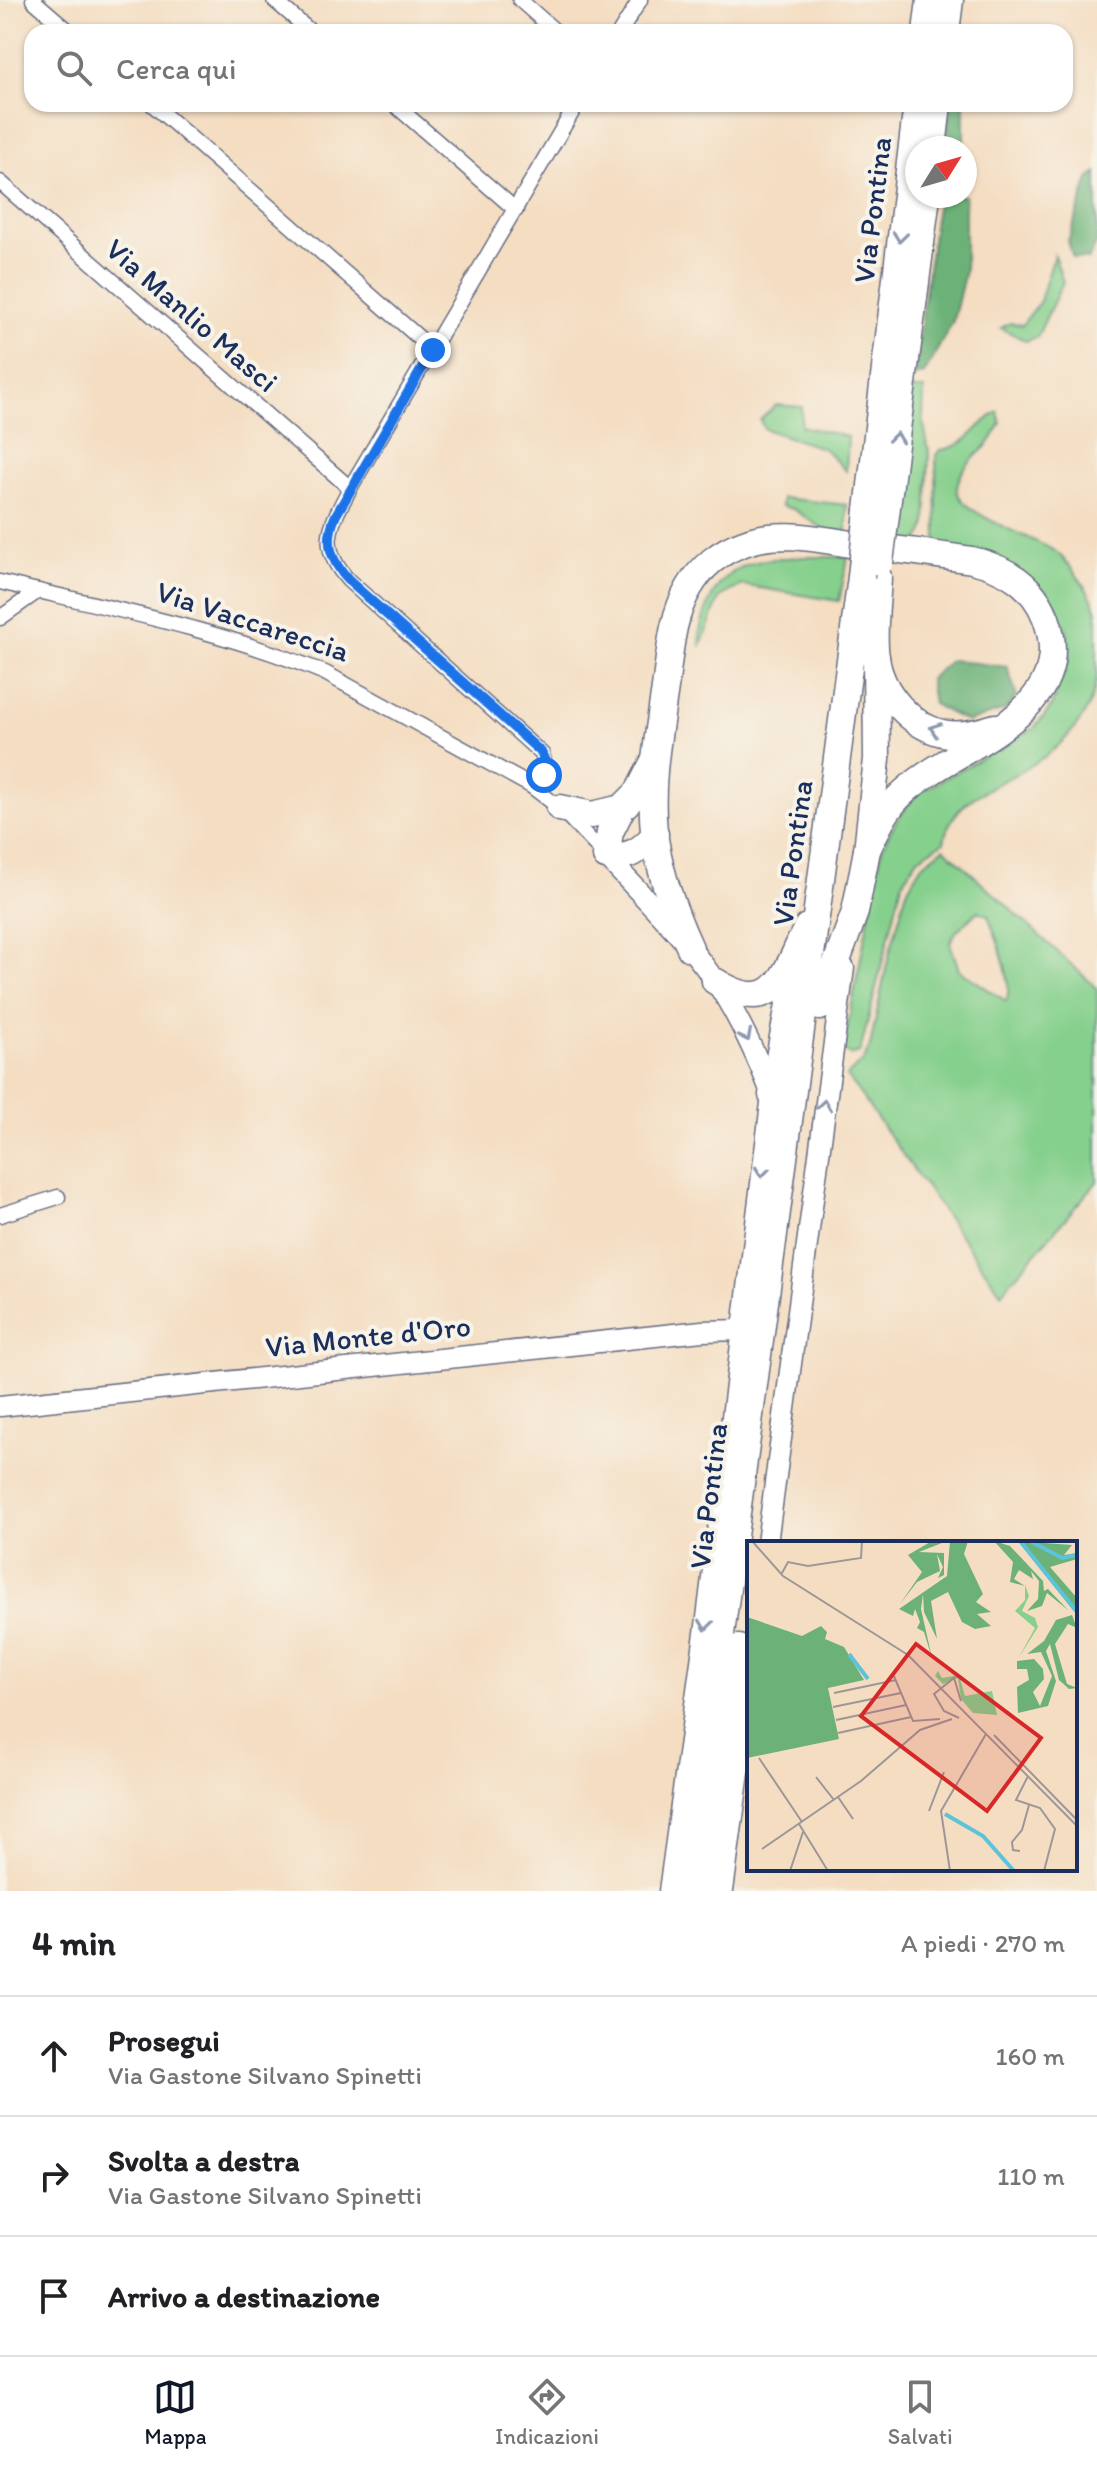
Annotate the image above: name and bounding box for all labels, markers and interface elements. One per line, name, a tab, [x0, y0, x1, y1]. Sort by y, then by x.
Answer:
search box	[24, 24, 1073, 112]
icon: search	[52, 46, 96, 90]
text: Cerca qui	[116, 50, 236, 87]
street label: Via Pontina	[845, 135, 899, 285]
north arrow	[905, 136, 977, 208]
street label: Via Manlio Masci	[98, 230, 286, 400]
one-way arrow	[892, 231, 909, 244]
route end	[415, 332, 451, 368]
one-way arrow	[887, 431, 904, 445]
street label: Via Vaccareccia	[152, 572, 354, 670]
one-way arrow	[928, 722, 942, 739]
route start	[526, 757, 562, 793]
street label: Via Pontina	[763, 777, 821, 928]
one-way arrow	[737, 1028, 752, 1043]
one-way arrow	[815, 1098, 832, 1112]
one-way arrow	[754, 1165, 771, 1179]
street label: Via Monte d'Oro	[263, 1307, 473, 1365]
street label: Via Pontina	[681, 1421, 735, 1571]
inset map	[747, 1541, 1077, 1871]
one-way arrow	[698, 1618, 715, 1632]
text: 4 min	[32, 1923, 116, 1964]
text: A piedi · 270 m	[901, 1927, 1065, 1959]
text: Prosegui	[108, 2022, 220, 2059]
icon: ahead	[32, 2034, 76, 2078]
text: 160 m	[995, 2040, 1065, 2072]
text: Via Gastone Silvano Spinetti	[108, 2059, 422, 2091]
text: Svolta a destra	[108, 2142, 299, 2179]
icon: right	[32, 2154, 76, 2198]
text: 110 m	[997, 2160, 1065, 2192]
text: Via Gastone Silvano Spinetti	[108, 2179, 422, 2211]
icon: arrive	[32, 2274, 76, 2318]
text: Arrivo a destinazione	[108, 2278, 380, 2315]
tab: Mappa	[144, 2375, 206, 2450]
tab: Indicazioni	[495, 2375, 599, 2450]
tab: Salvati	[888, 2375, 953, 2450]

